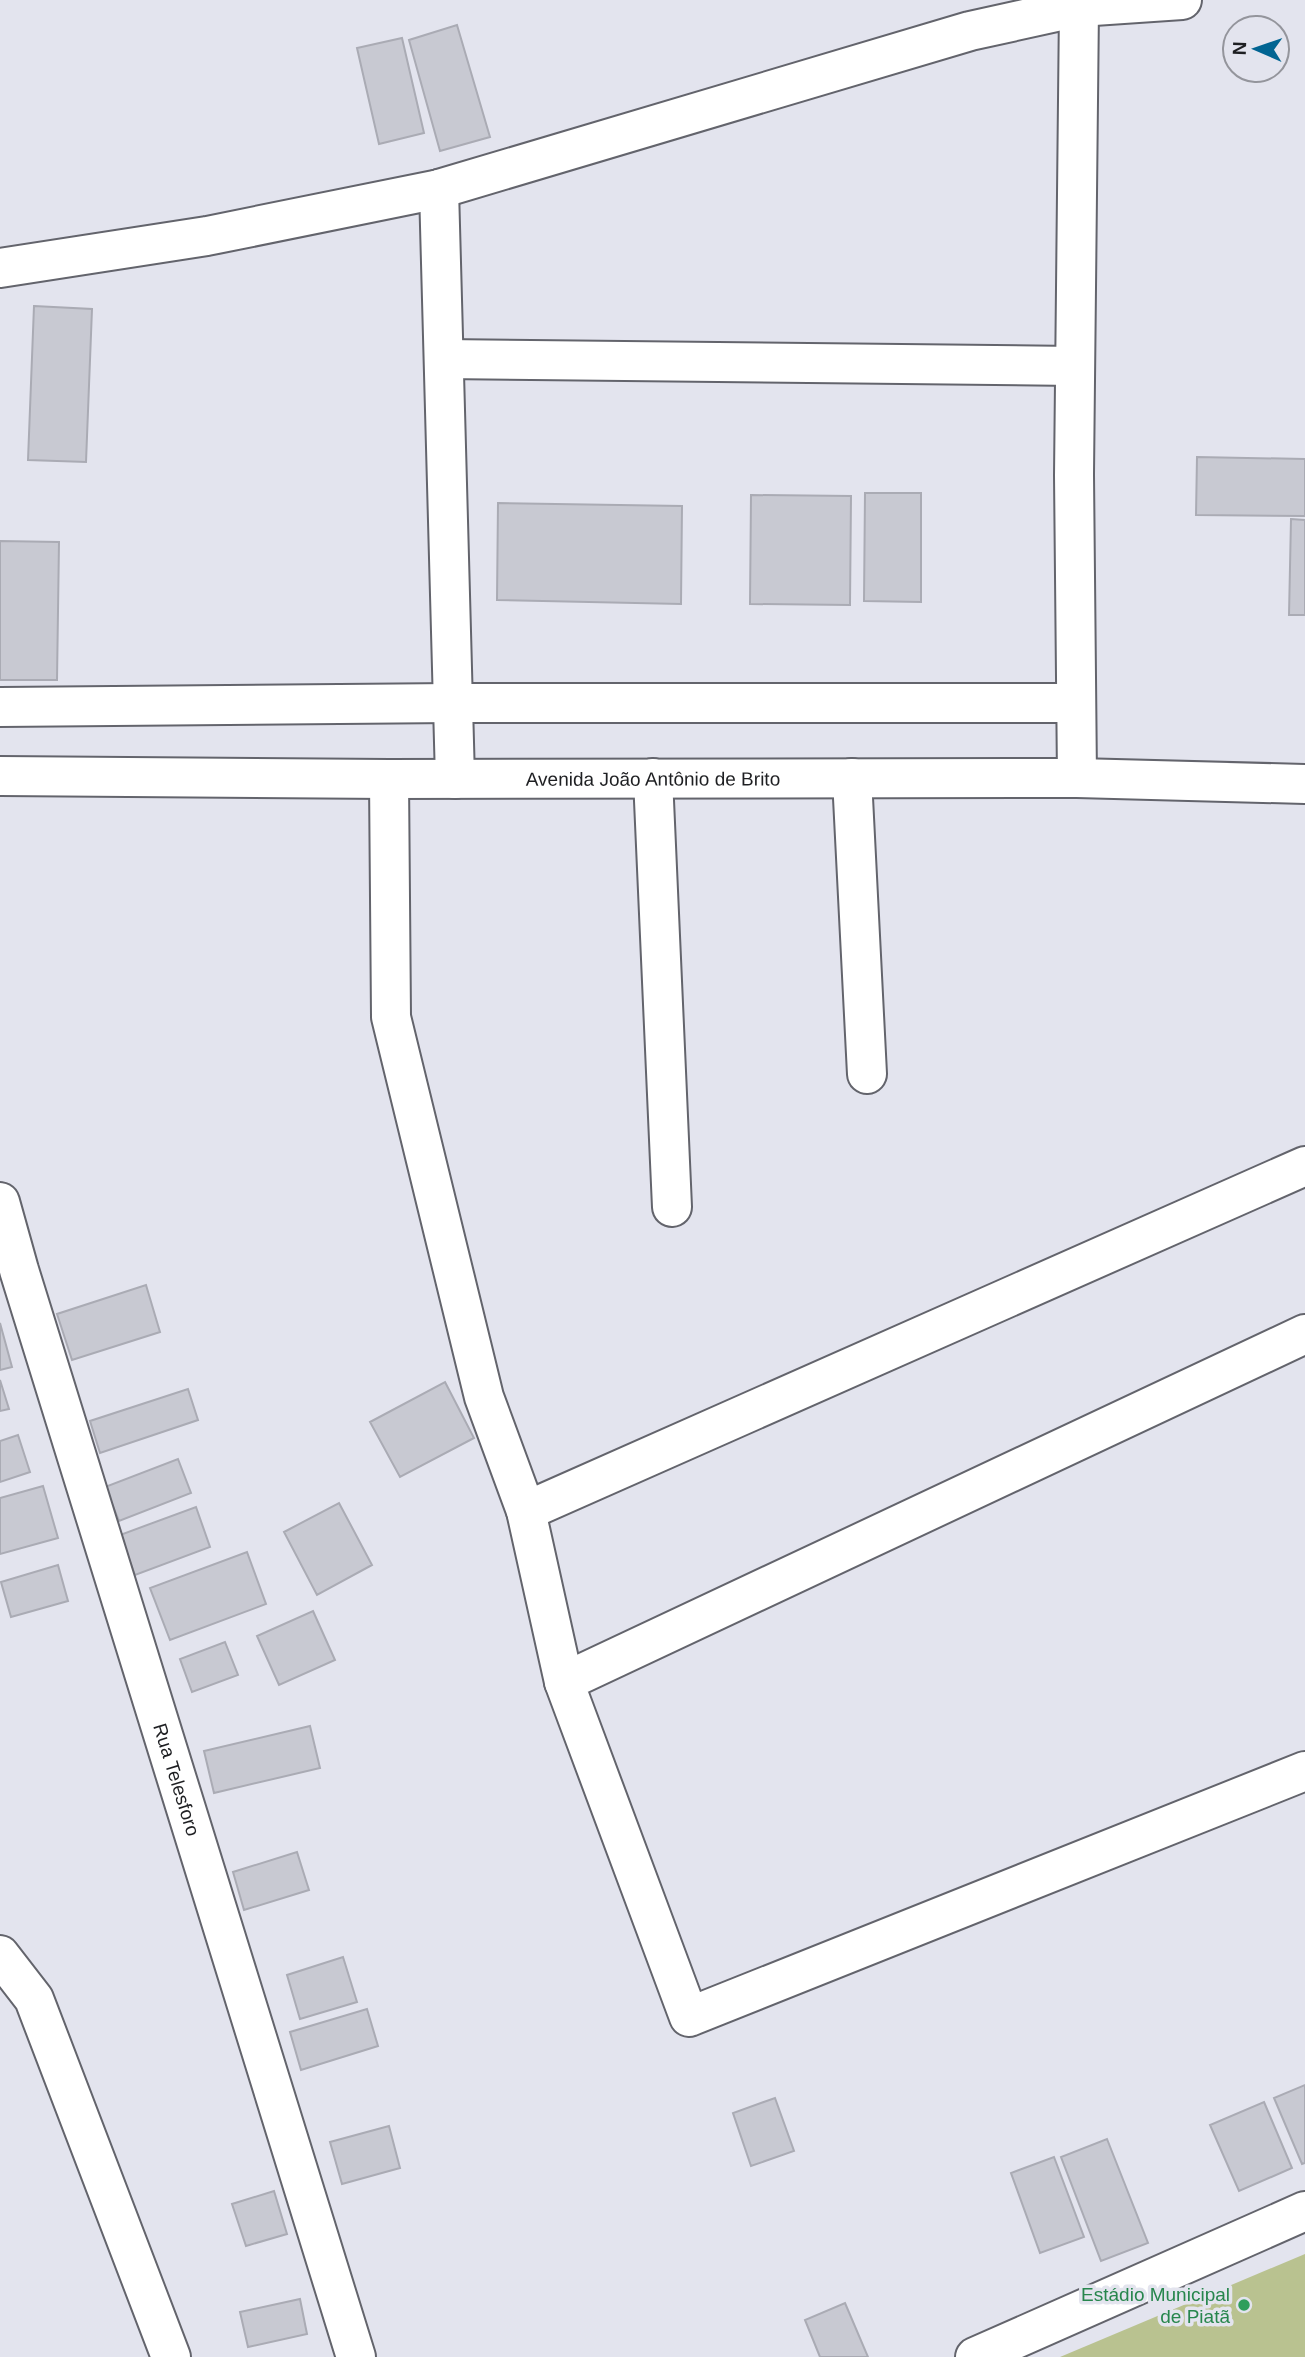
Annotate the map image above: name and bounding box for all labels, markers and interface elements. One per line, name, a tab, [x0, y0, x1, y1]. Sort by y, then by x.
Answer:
north arrow	[1221, 14, 1291, 84]
text: N	[1229, 41, 1250, 56]
street label: Avenida João Antônio de Brito	[526, 768, 780, 789]
street label: Rua Telesforo	[150, 1720, 204, 1838]
place label: Estádio Municipal de Piatã	[1081, 2284, 1230, 2327]
marker: Estádio Municipal de Piatã	[1236, 2297, 1252, 2313]

